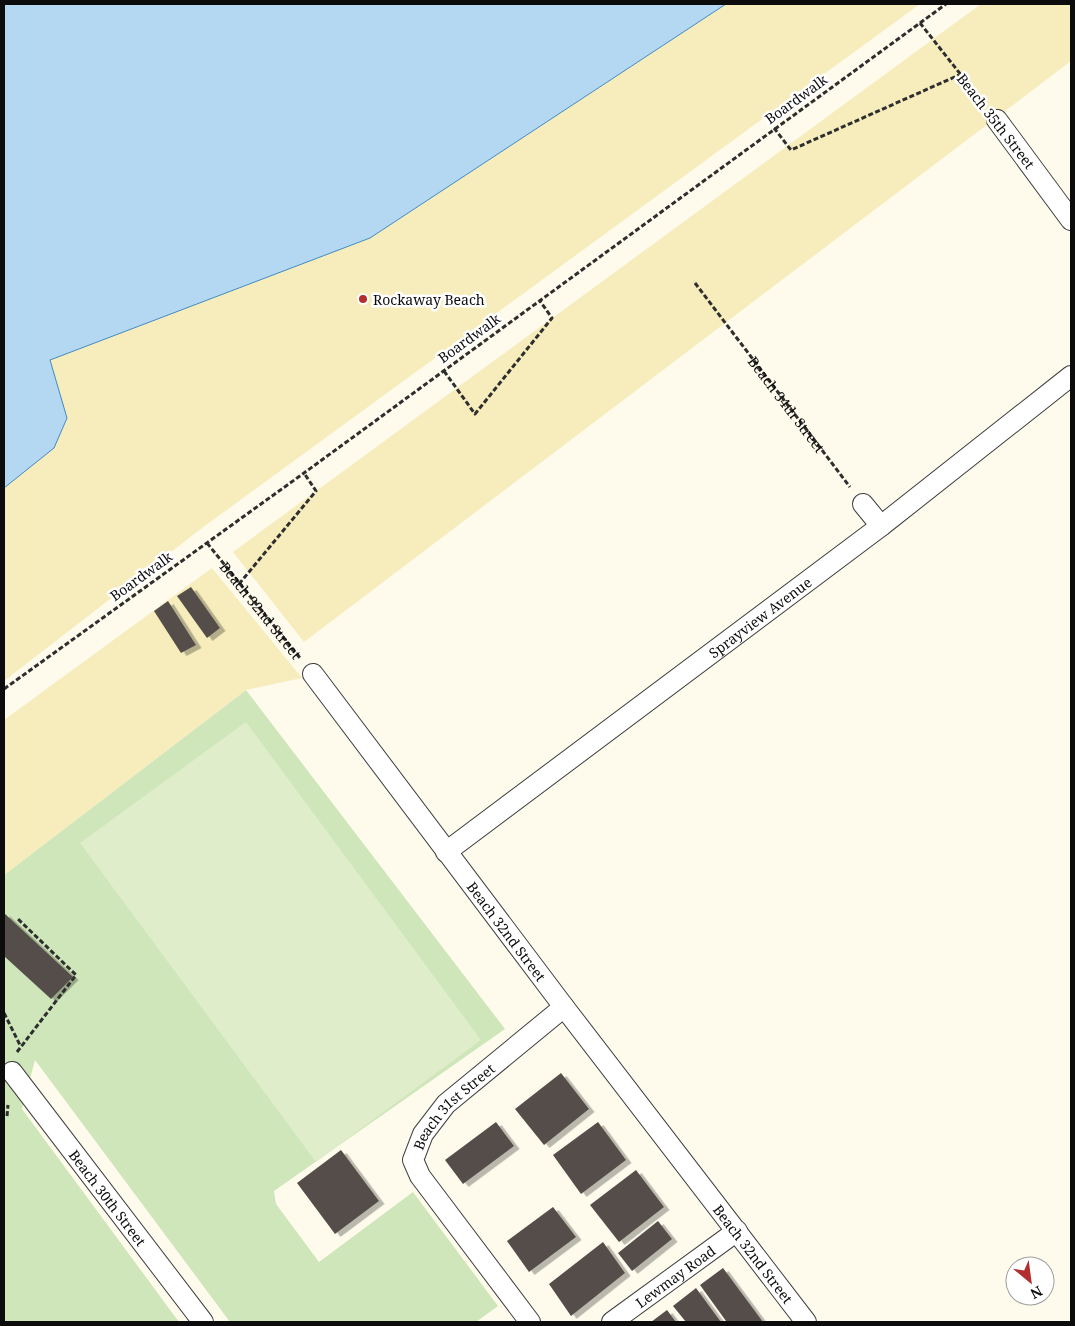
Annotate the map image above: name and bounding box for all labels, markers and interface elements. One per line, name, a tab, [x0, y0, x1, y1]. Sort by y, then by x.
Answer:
street label: Boardwalk	[761, 69, 832, 128]
street label: Beach 35th Street	[953, 69, 1039, 173]
place label: Rockaway Beach	[373, 290, 485, 309]
marker: Rockaway Beach	[357, 293, 369, 305]
street label: Boardwalk	[434, 308, 505, 367]
street label: Beach 34th Street	[744, 352, 830, 456]
street label: Boardwalk	[106, 546, 177, 605]
street label: Beach 32nd Street	[216, 557, 306, 663]
street label: Sprayview Avenue	[704, 572, 815, 662]
street label: Beach 32nd Street	[463, 877, 551, 985]
street label: Beach 31st Street	[408, 1059, 498, 1152]
street label: Beach 30th Street	[65, 1146, 151, 1250]
street label: Beach 32nd Street	[709, 1200, 798, 1307]
street label: Lewmay Road	[631, 1240, 719, 1312]
north arrow	[1005, 1256, 1055, 1306]
text: N	[1027, 1282, 1046, 1304]

